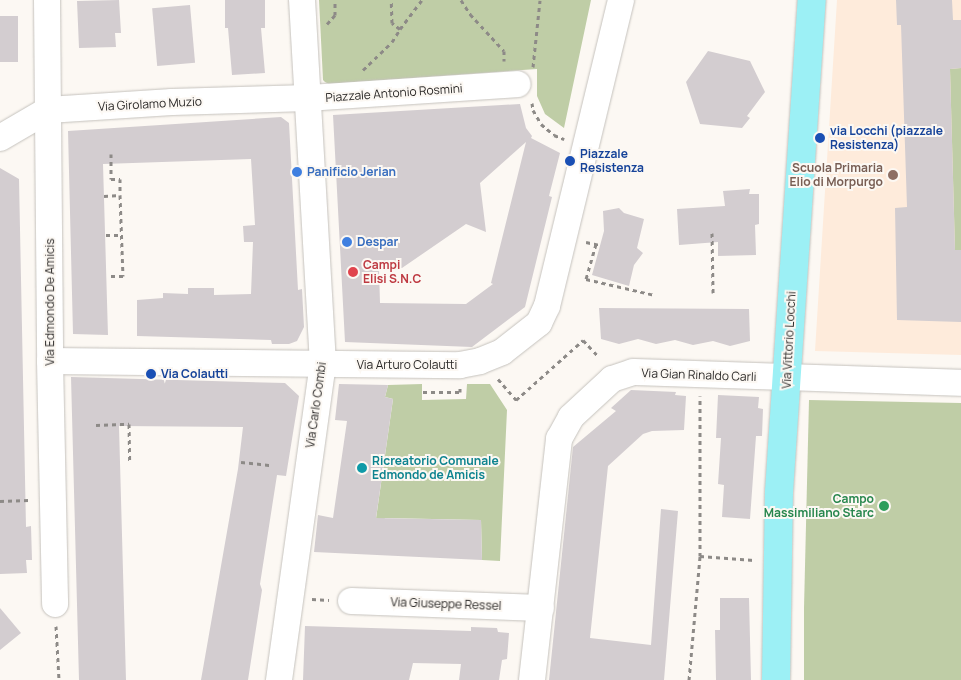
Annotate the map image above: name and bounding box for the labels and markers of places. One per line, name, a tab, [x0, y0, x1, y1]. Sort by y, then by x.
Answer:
place label: via Locchi (piazzale Resistenza)	[830, 124, 943, 152]
marker: via Locchi (piazzale Resistenza)	[814, 132, 826, 144]
place label: Piazzale Resistenza	[580, 147, 644, 175]
marker: Piazzale Resistenza	[564, 155, 576, 167]
place label: Scuola Primaria Elio di Morpurgo	[790, 161, 883, 189]
place label: Panificio Jerian	[307, 165, 396, 179]
marker: Panificio Jerian	[291, 166, 303, 178]
marker: Scuola Primaria Elio di Morpurgo	[887, 169, 899, 181]
place label: Despar	[357, 235, 398, 249]
marker: Despar	[341, 236, 353, 248]
place label: Campi Elisi S.N.C	[363, 258, 421, 286]
marker: Campi Elisi S.N.C	[347, 266, 359, 278]
place label: Via Colautti	[161, 367, 228, 381]
marker: Via Colautti	[145, 368, 157, 380]
place label: Ricreatorio Comunale Edmondo de Amicis	[372, 454, 499, 482]
marker: Ricreatorio Comunale Edmondo de Amicis	[356, 462, 368, 474]
place label: Campo Massimiliano Starc	[764, 492, 874, 520]
marker: Campo Massimiliano Starc	[878, 500, 890, 512]

